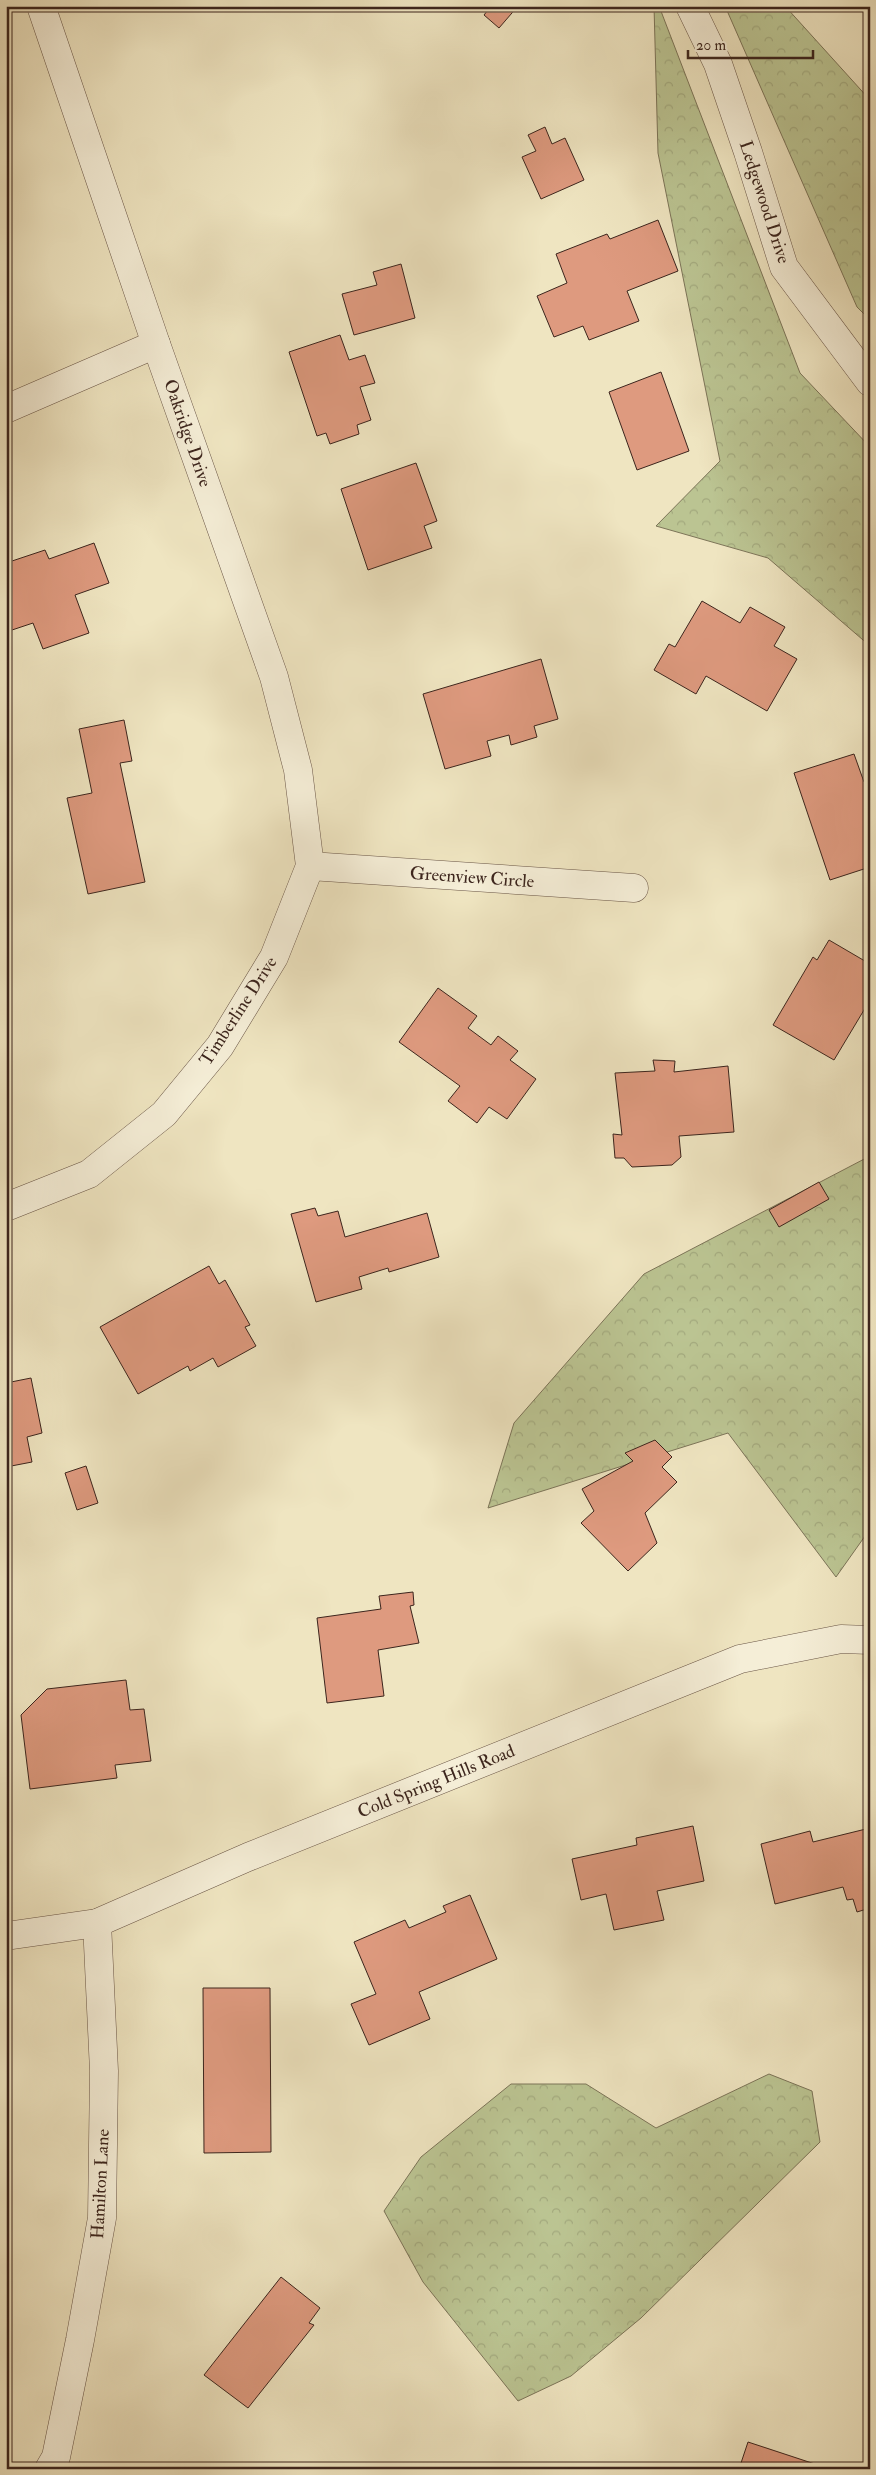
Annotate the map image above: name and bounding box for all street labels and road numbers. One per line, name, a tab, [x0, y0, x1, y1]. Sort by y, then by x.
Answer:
street label: Ledgewood Drive	[734, 138, 795, 267]
street label: Oakridge Drive	[158, 376, 217, 490]
street label: Greenview Circle	[409, 862, 535, 893]
street label: Timberline Drive	[194, 952, 283, 1070]
street label: Cold Spring Hills Road	[354, 1739, 518, 1824]
street label: Hamilton Lane	[86, 2128, 115, 2240]

